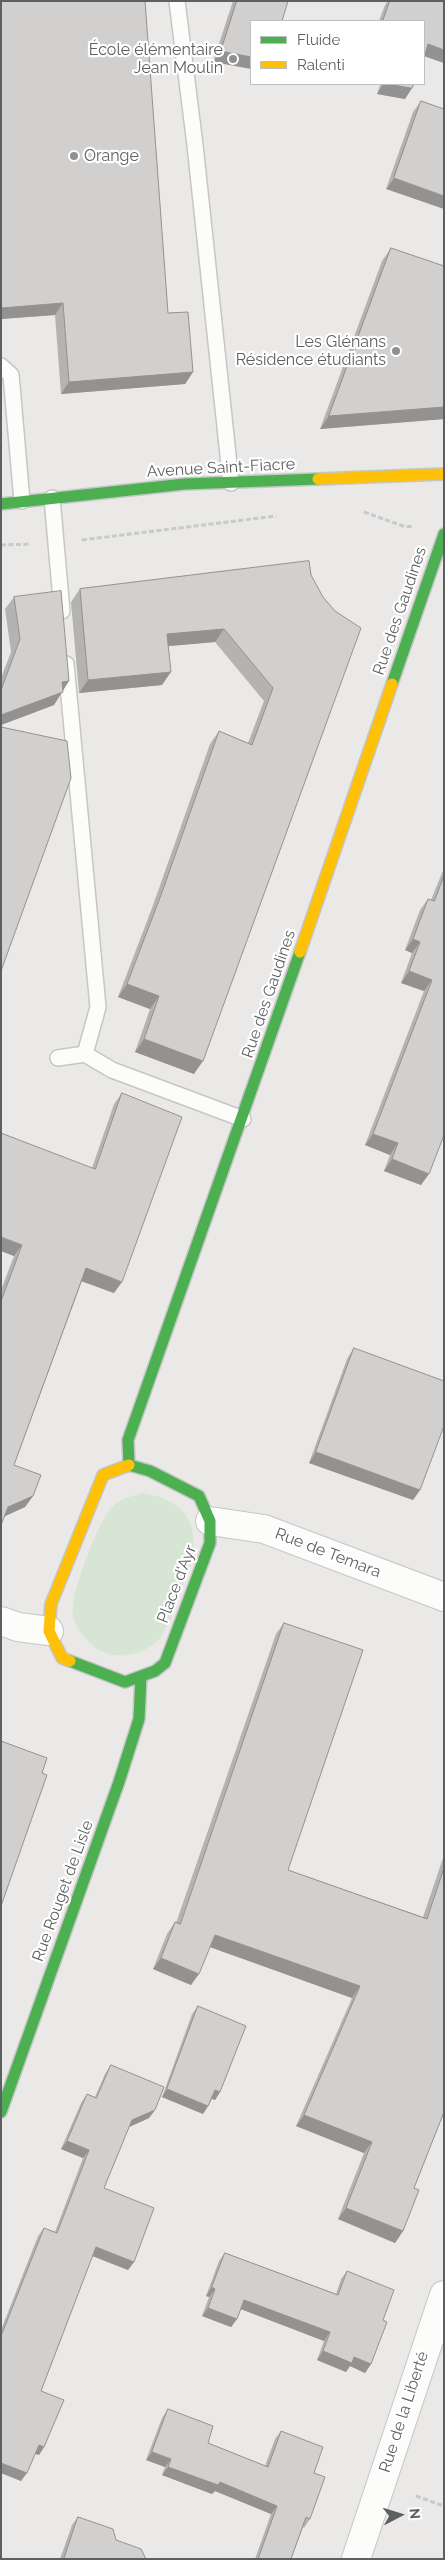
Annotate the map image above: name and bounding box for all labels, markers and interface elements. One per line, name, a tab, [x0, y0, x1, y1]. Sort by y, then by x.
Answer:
legend	[250, 20, 425, 85]
text: Fluide	[297, 31, 340, 49]
place label: École élémentaire Jean Moulin	[89, 40, 223, 78]
marker: École élémentaire Jean Moulin	[227, 53, 239, 65]
text: Ralenti	[297, 56, 345, 74]
place label: Orange	[84, 146, 139, 166]
marker: Orange	[68, 150, 80, 162]
place label: Les Glénans Résidence étudiants	[236, 332, 386, 370]
marker: Les Glénans Résidence étudiants	[390, 345, 402, 357]
street label: Avenue Saint-Fiacre	[146, 455, 296, 481]
street label: Rue des Gaudines	[369, 545, 431, 677]
street label: Rue des Gaudines	[238, 928, 300, 1060]
street label: Rue de Temara	[272, 1524, 384, 1582]
street label: Place d'Ayr	[153, 1542, 201, 1626]
street label: Rue Rouget de Lisle	[29, 1818, 97, 1964]
street label: Rue de la Liberté	[375, 2349, 433, 2475]
north arrow	[375, 2490, 425, 2540]
text: N	[407, 2508, 423, 2520]

